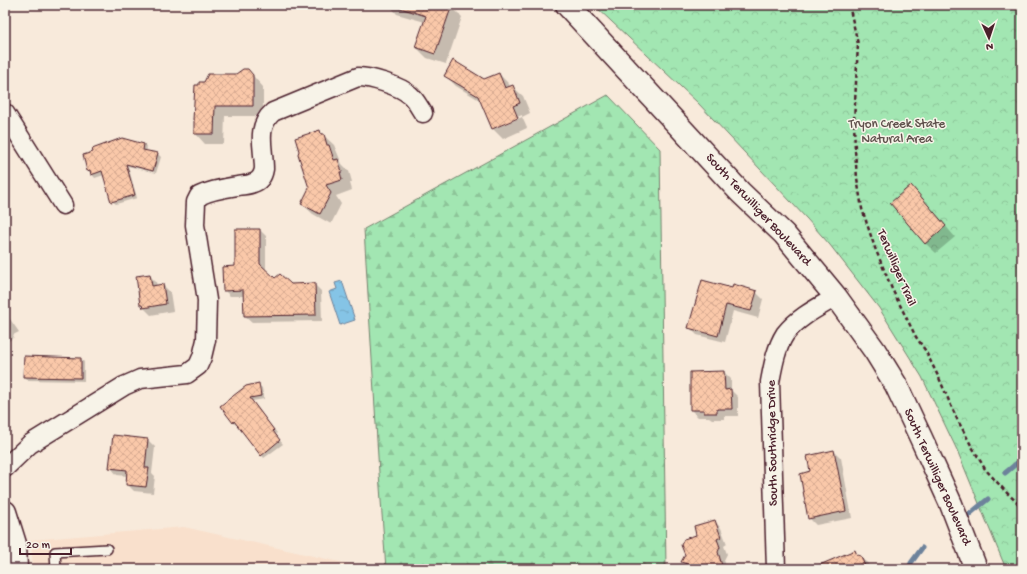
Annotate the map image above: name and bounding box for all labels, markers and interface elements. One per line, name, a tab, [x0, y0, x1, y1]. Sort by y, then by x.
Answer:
north arrow	[969, 18, 1009, 58]
text: N	[986, 40, 993, 52]
park label: Tryon Creek State Natural Area	[848, 117, 946, 147]
street label: South Terwilliger Boulevard	[702, 151, 815, 270]
street label: Terwilliger Trail	[873, 226, 919, 309]
street label: South Southridge Drive	[764, 380, 782, 506]
street label: South Terwilliger Boulevard	[900, 406, 975, 549]
scale bar	[20, 530, 71, 556]
text: 20 m	[26, 539, 51, 553]

